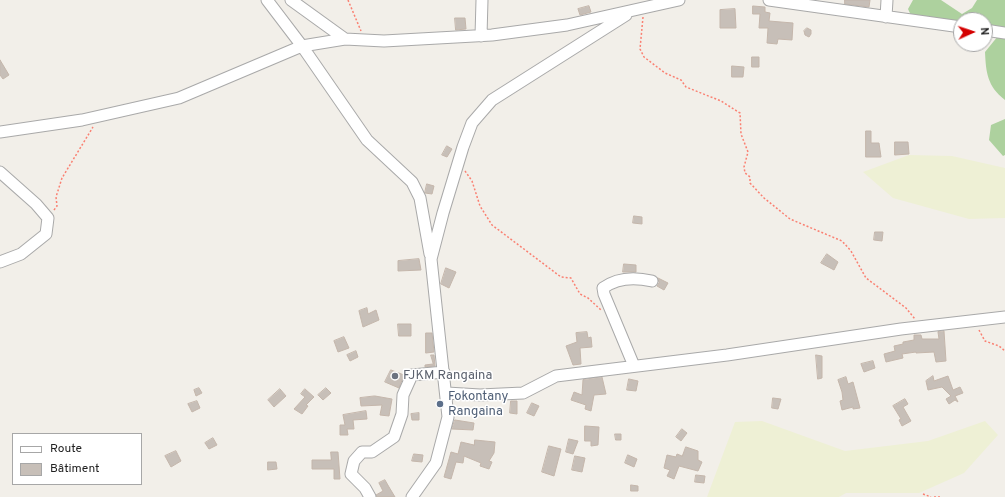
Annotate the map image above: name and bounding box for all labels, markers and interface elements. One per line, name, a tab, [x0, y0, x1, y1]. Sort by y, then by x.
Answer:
north arrow	[953, 12, 993, 52]
text: N	[977, 27, 991, 36]
place label: FJKM Rangaina	[403, 368, 492, 384]
marker: FJKM Rangaina	[390, 371, 400, 381]
place label: Fokontany Rangaina	[448, 389, 508, 420]
marker: Fokontany Rangaina	[435, 399, 445, 409]
legend	[12, 433, 142, 485]
text: Route	[50, 441, 82, 457]
text: Bâtiment	[50, 461, 100, 477]

